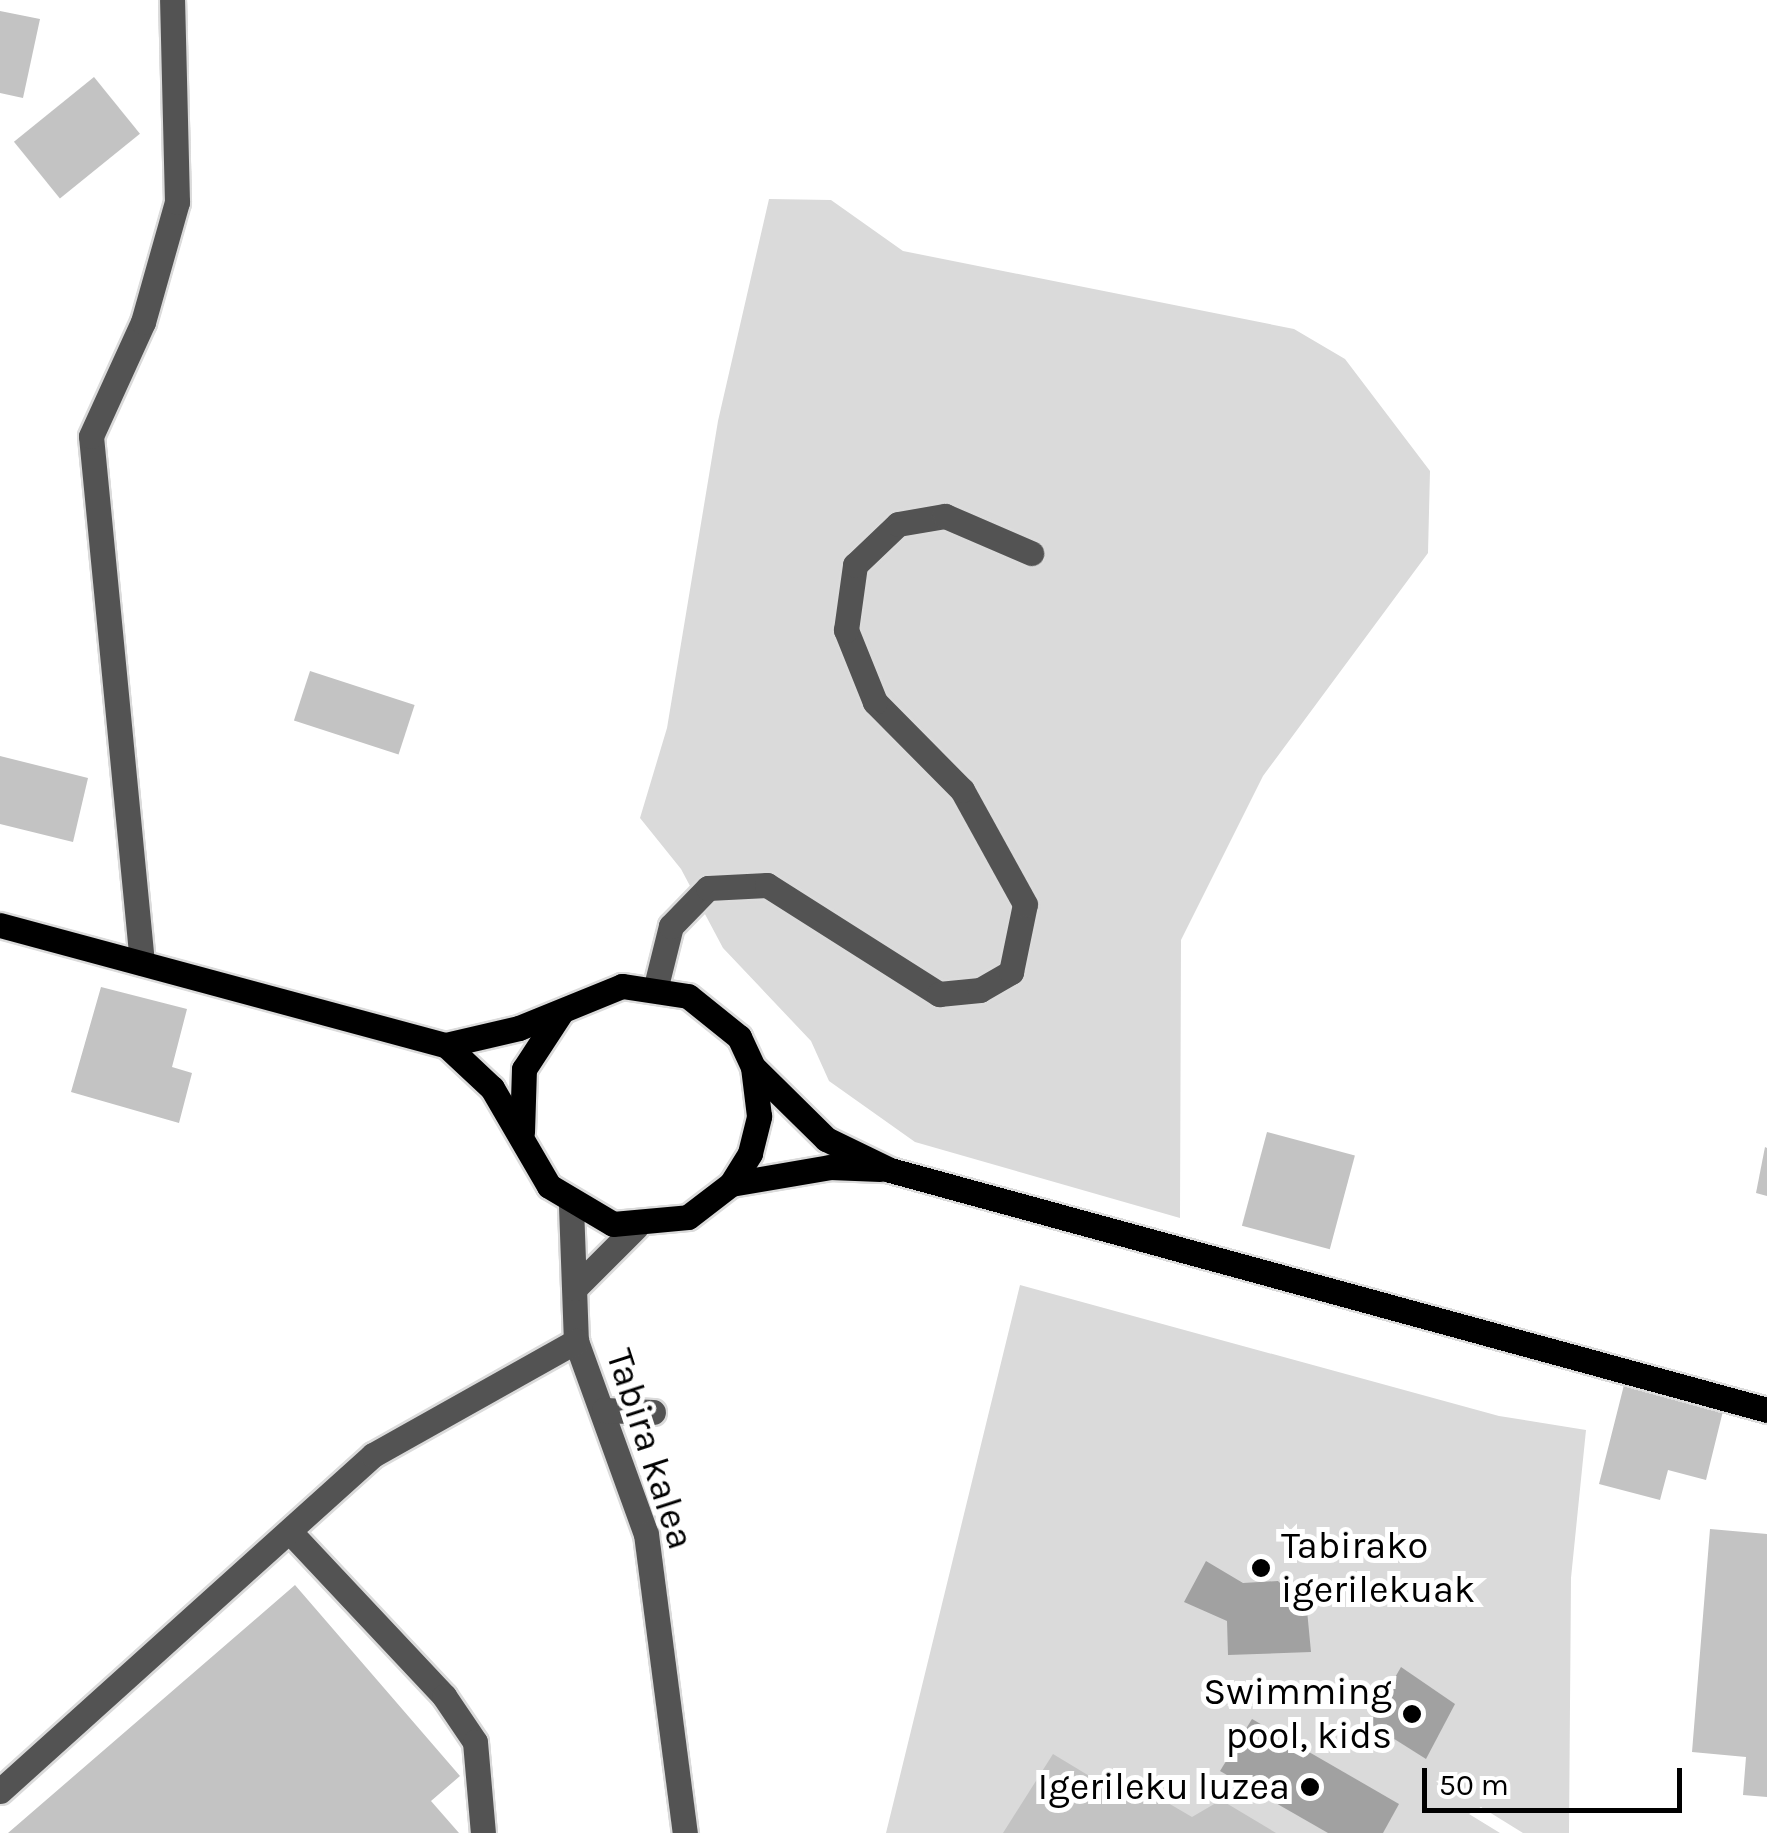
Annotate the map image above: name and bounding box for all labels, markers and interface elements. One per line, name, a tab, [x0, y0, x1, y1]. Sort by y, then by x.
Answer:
street label: Tabira kalea	[596, 1343, 704, 1555]
place label: Tabirako igerilekuak	[1281, 1523, 1475, 1612]
marker: Tabirako igerilekuak	[1250, 1557, 1272, 1579]
place label: Swimming pool, kids	[1203, 1669, 1392, 1758]
marker: Swimming pool, kids	[1401, 1703, 1423, 1725]
scale bar	[1427, 1748, 1687, 1810]
place label: Igerileku luzea	[1038, 1764, 1290, 1810]
text: 50 m	[1439, 1767, 1509, 1803]
marker: Igerileku luzea	[1299, 1776, 1321, 1798]

